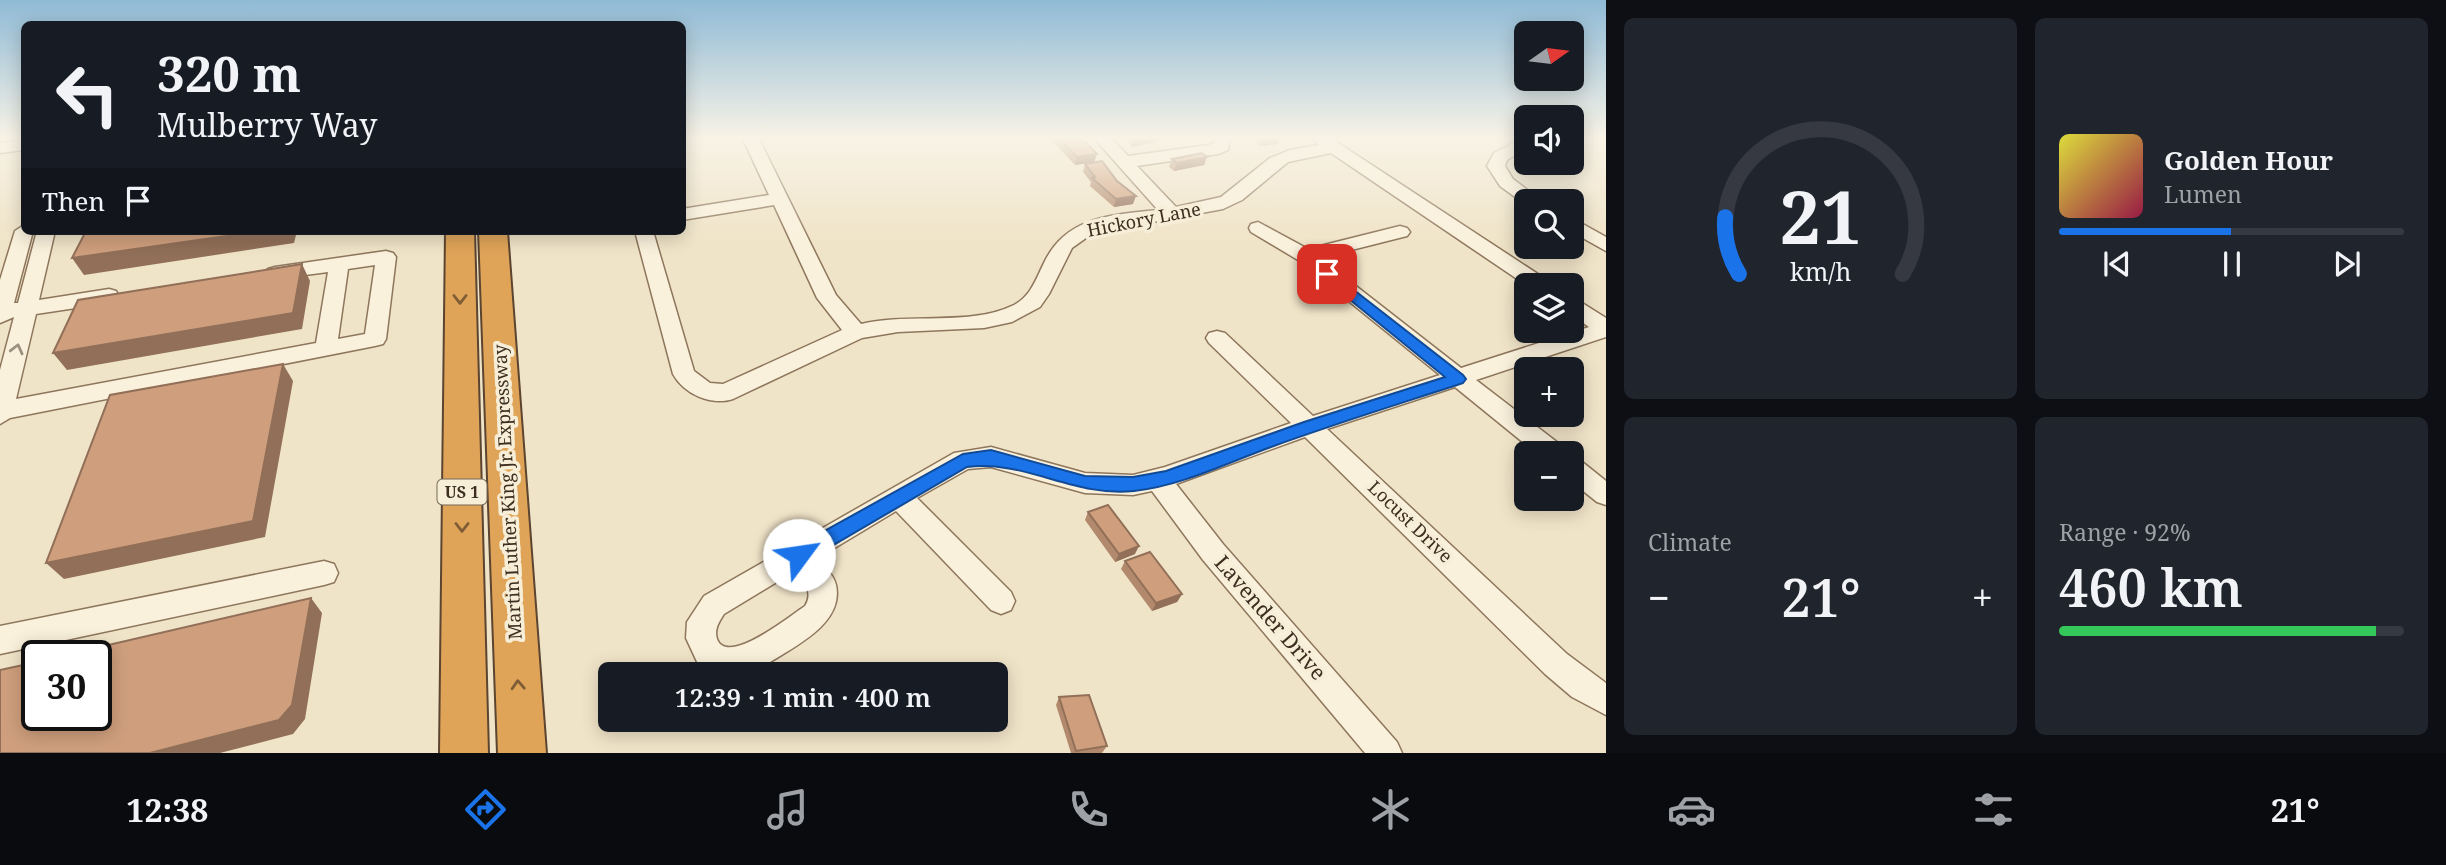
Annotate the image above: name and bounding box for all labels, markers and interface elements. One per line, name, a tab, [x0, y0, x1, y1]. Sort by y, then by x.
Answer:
north arrow	[1514, 21, 1584, 91]
map controls	[1514, 21, 1584, 511]
text: 320 m	[157, 40, 301, 106]
icon: left	[42, 49, 133, 140]
text: Mulberry Way	[157, 103, 377, 146]
button: sound	[1514, 105, 1584, 175]
text: Golden Hour	[2164, 142, 2333, 178]
text: 21	[1779, 167, 1862, 266]
text: Lumen	[2164, 178, 2242, 210]
icon: arrive	[119, 182, 157, 220]
text: Then	[42, 183, 105, 219]
button: search	[1514, 189, 1584, 259]
street label: Hickory Lane	[1085, 196, 1203, 242]
pin	[1297, 244, 1357, 304]
icon: previous	[2098, 245, 2136, 283]
icon: pause	[2213, 245, 2251, 283]
icon: next	[2328, 245, 2366, 283]
text: km/h	[1790, 254, 1851, 288]
icon: arrive	[1308, 255, 1346, 293]
button: layers	[1514, 273, 1584, 343]
one-way arrow	[452, 294, 468, 305]
one-way arrow	[9, 343, 23, 355]
street label: Martin Luther King Jr. Expressway	[487, 343, 527, 640]
button: +	[1514, 357, 1584, 427]
button: −	[1514, 441, 1584, 511]
street label: Locust Drive	[1363, 475, 1458, 568]
road number: US 1	[438, 480, 486, 505]
text: Range · 92%	[2059, 516, 2191, 548]
position arrow	[762, 518, 836, 592]
one-way arrow	[454, 522, 470, 532]
text: Climate	[1648, 526, 1732, 558]
street label: Lavender Drive	[1209, 549, 1333, 686]
text: 460 km	[2059, 551, 2243, 622]
text: 21°	[1781, 561, 1861, 632]
text: −	[1648, 571, 1670, 623]
text: +	[1972, 571, 1993, 623]
speed limit sign: 30	[21, 640, 112, 731]
one-way arrow	[511, 679, 526, 690]
text: 12:39 · 1 min · 400 m	[675, 679, 931, 715]
icon: directions	[461, 785, 510, 834]
icon: music	[763, 785, 812, 834]
icon: phone	[1064, 785, 1113, 834]
icon: climate	[1366, 785, 1415, 834]
icon: car	[1667, 785, 1716, 834]
icon: filters	[1969, 785, 2018, 834]
text: 12:38	[126, 788, 208, 831]
text: 21°	[2271, 788, 2320, 831]

